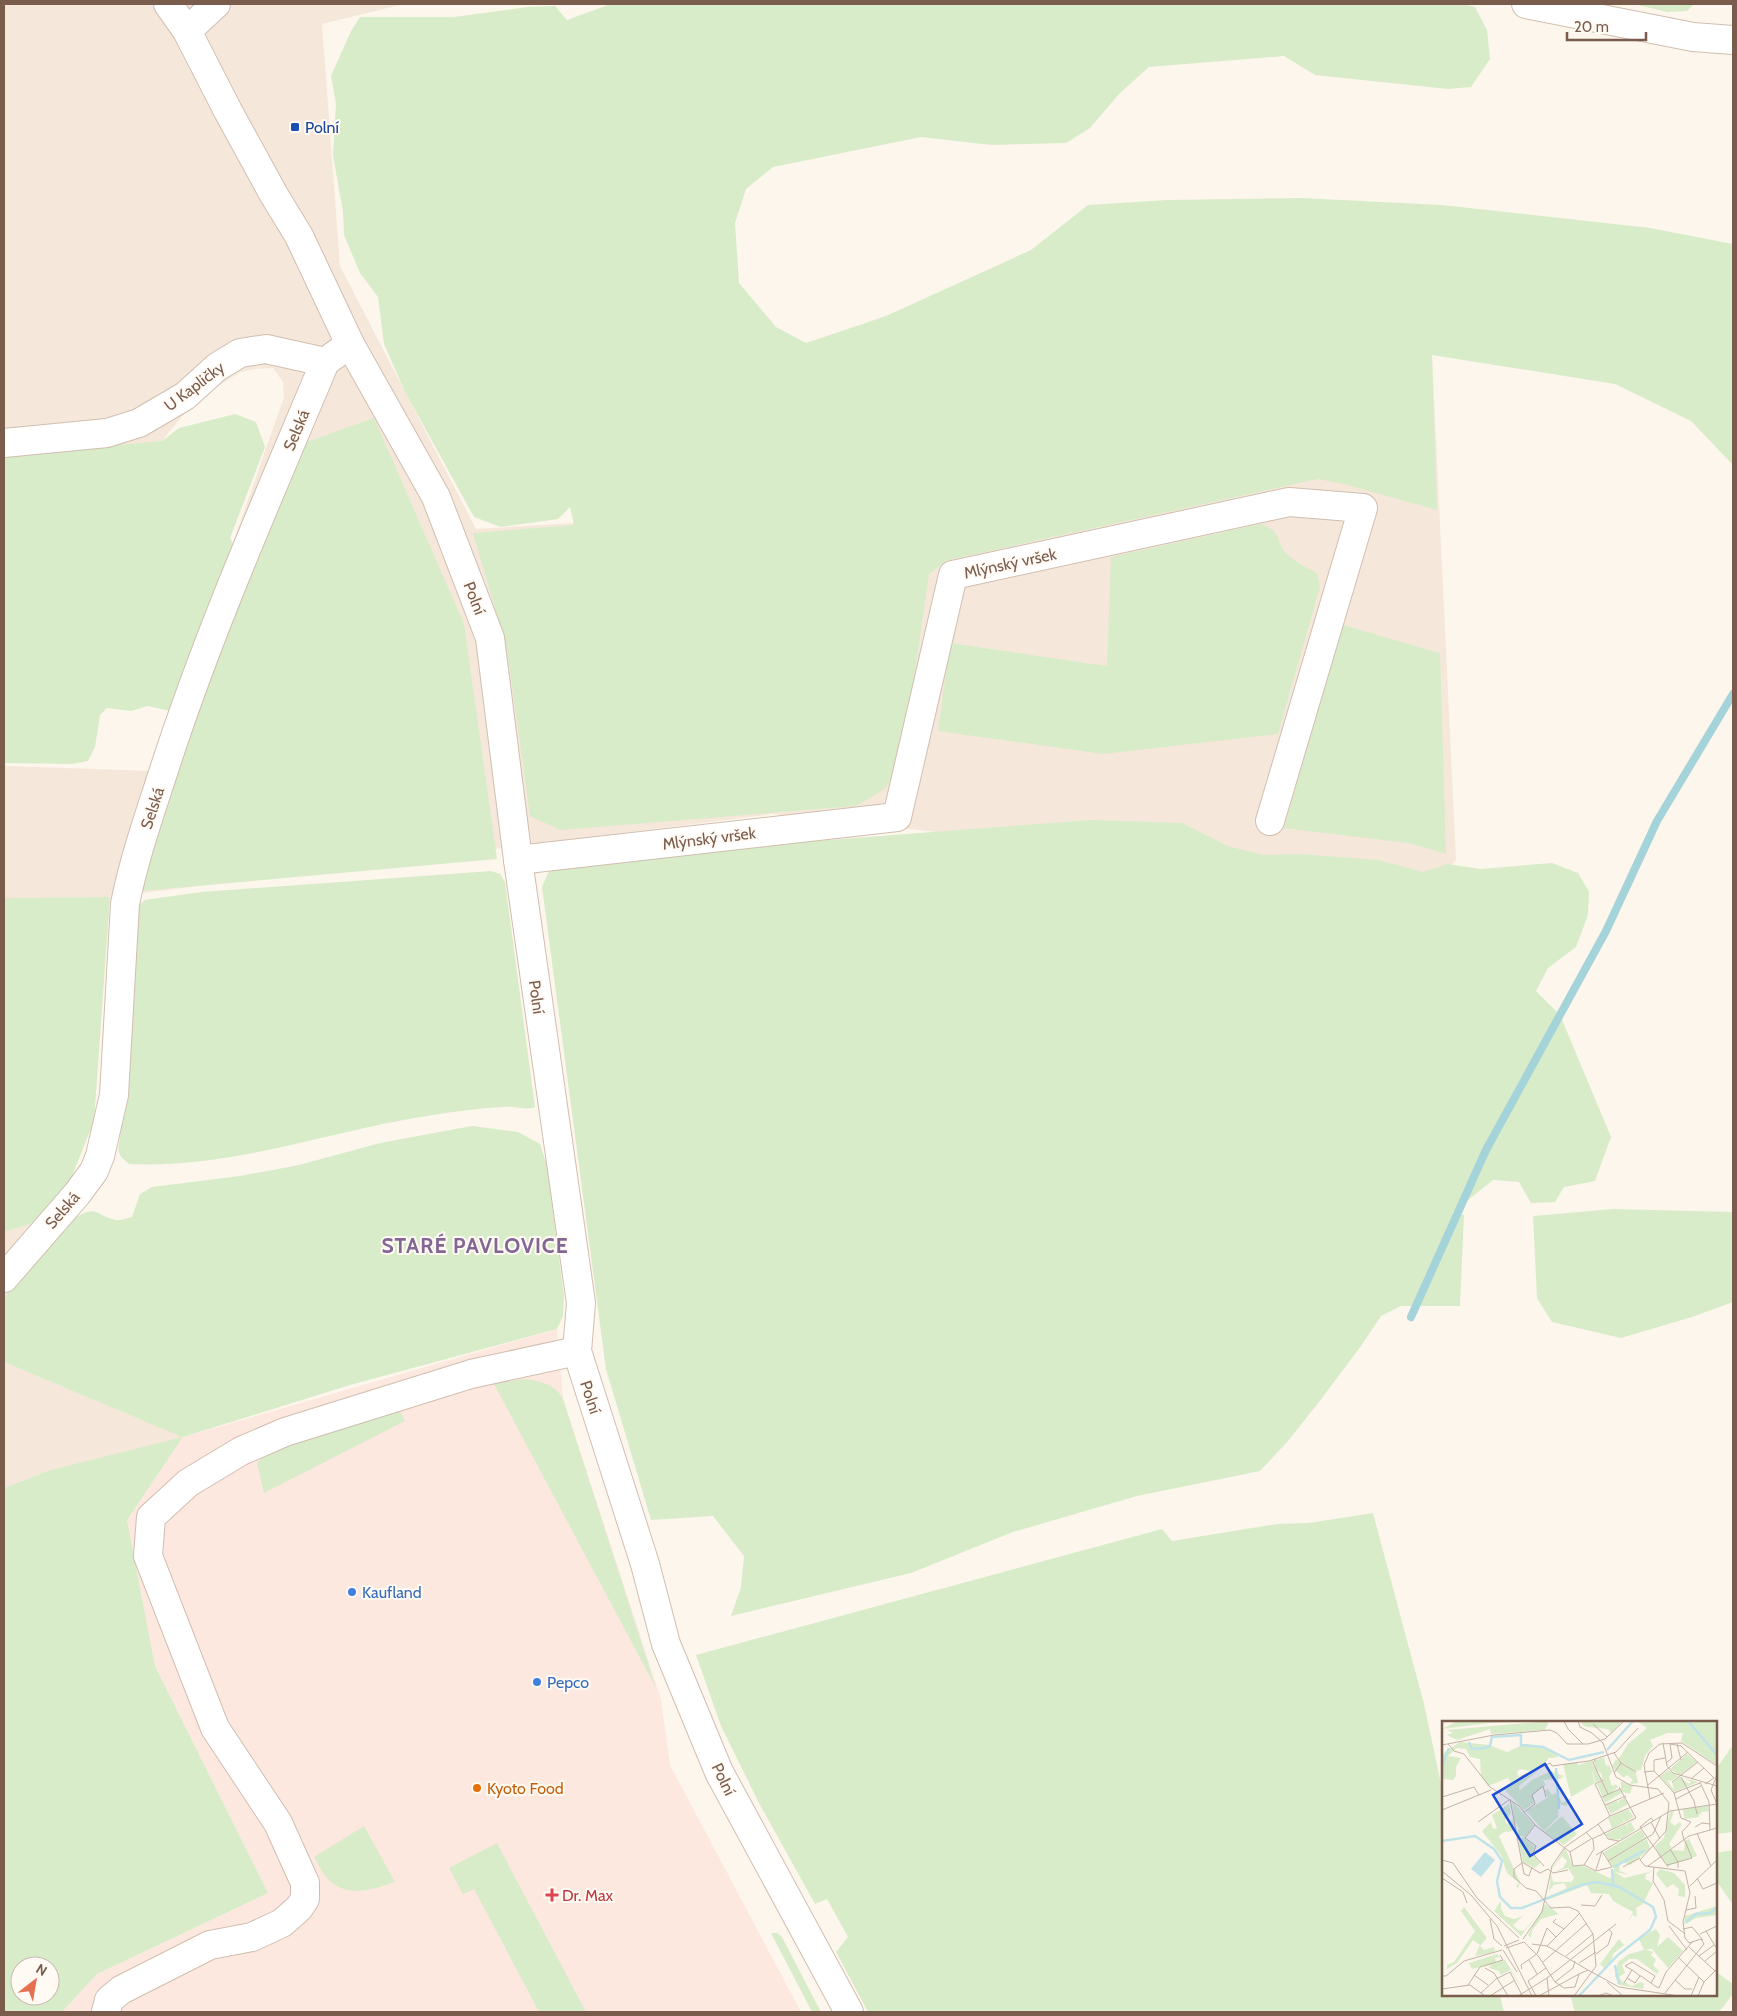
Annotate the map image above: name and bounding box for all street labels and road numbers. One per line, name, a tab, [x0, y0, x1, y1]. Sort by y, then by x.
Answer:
street label: U Kapličky	[160, 358, 228, 415]
street label: Selská	[279, 407, 314, 454]
street label: Mlýnský vršek	[962, 544, 1059, 583]
street label: Polní	[460, 579, 490, 618]
street label: Selská	[137, 785, 168, 831]
street label: Mlýnský vršek	[661, 823, 758, 854]
street label: Polní	[525, 979, 548, 1016]
street label: Selská	[41, 1188, 84, 1233]
street label: Polní	[576, 1378, 605, 1417]
street label: Polní	[708, 1760, 740, 1799]

